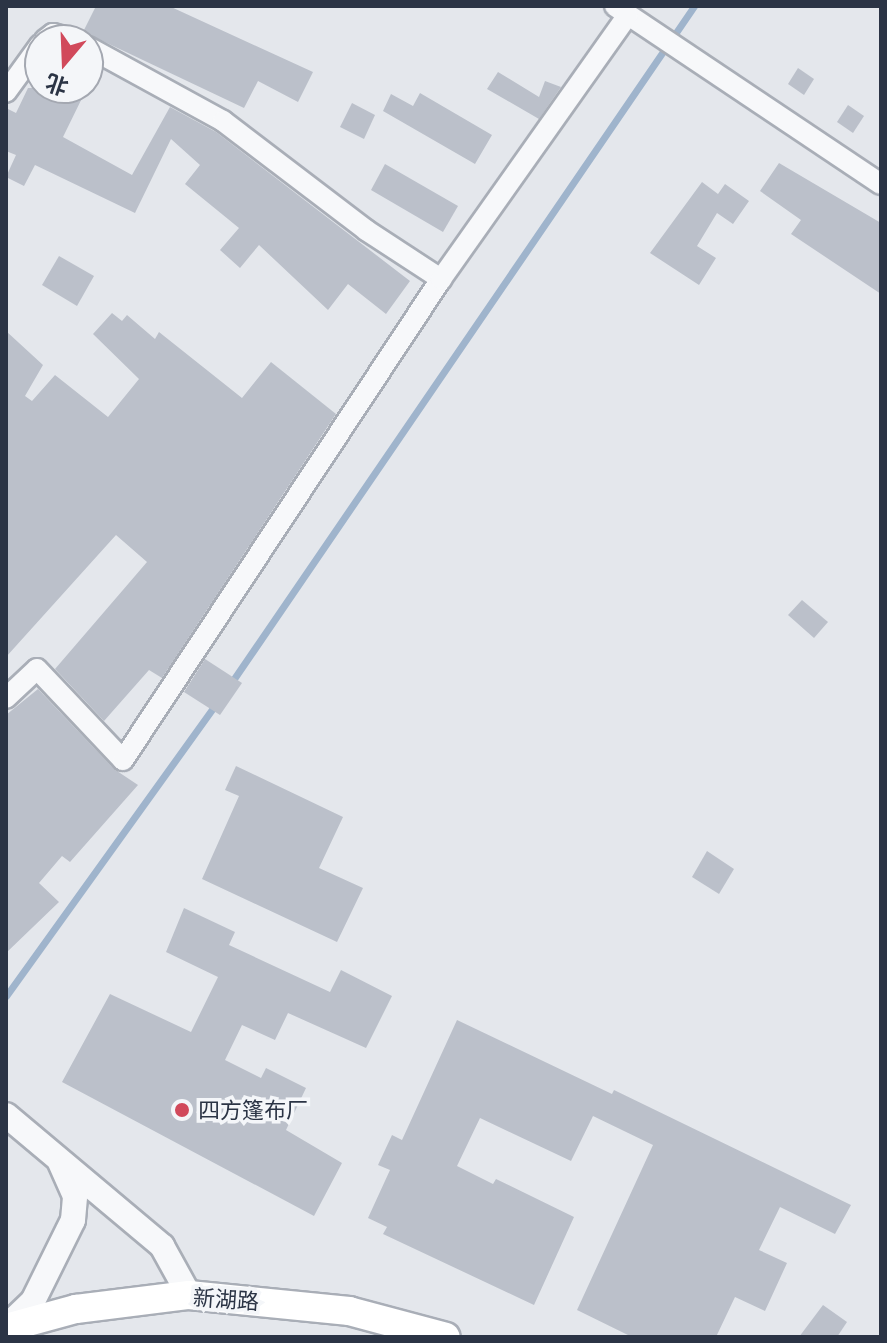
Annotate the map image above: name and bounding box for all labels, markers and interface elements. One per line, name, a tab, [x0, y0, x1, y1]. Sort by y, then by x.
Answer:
north arrow	[24, 24, 104, 104]
text: 北	[42, 69, 71, 102]
place label: 四方篷布厂	[198, 1097, 308, 1123]
marker: 四方篷布厂	[173, 1101, 191, 1119]
street label: 新湖路	[192, 1284, 260, 1314]

